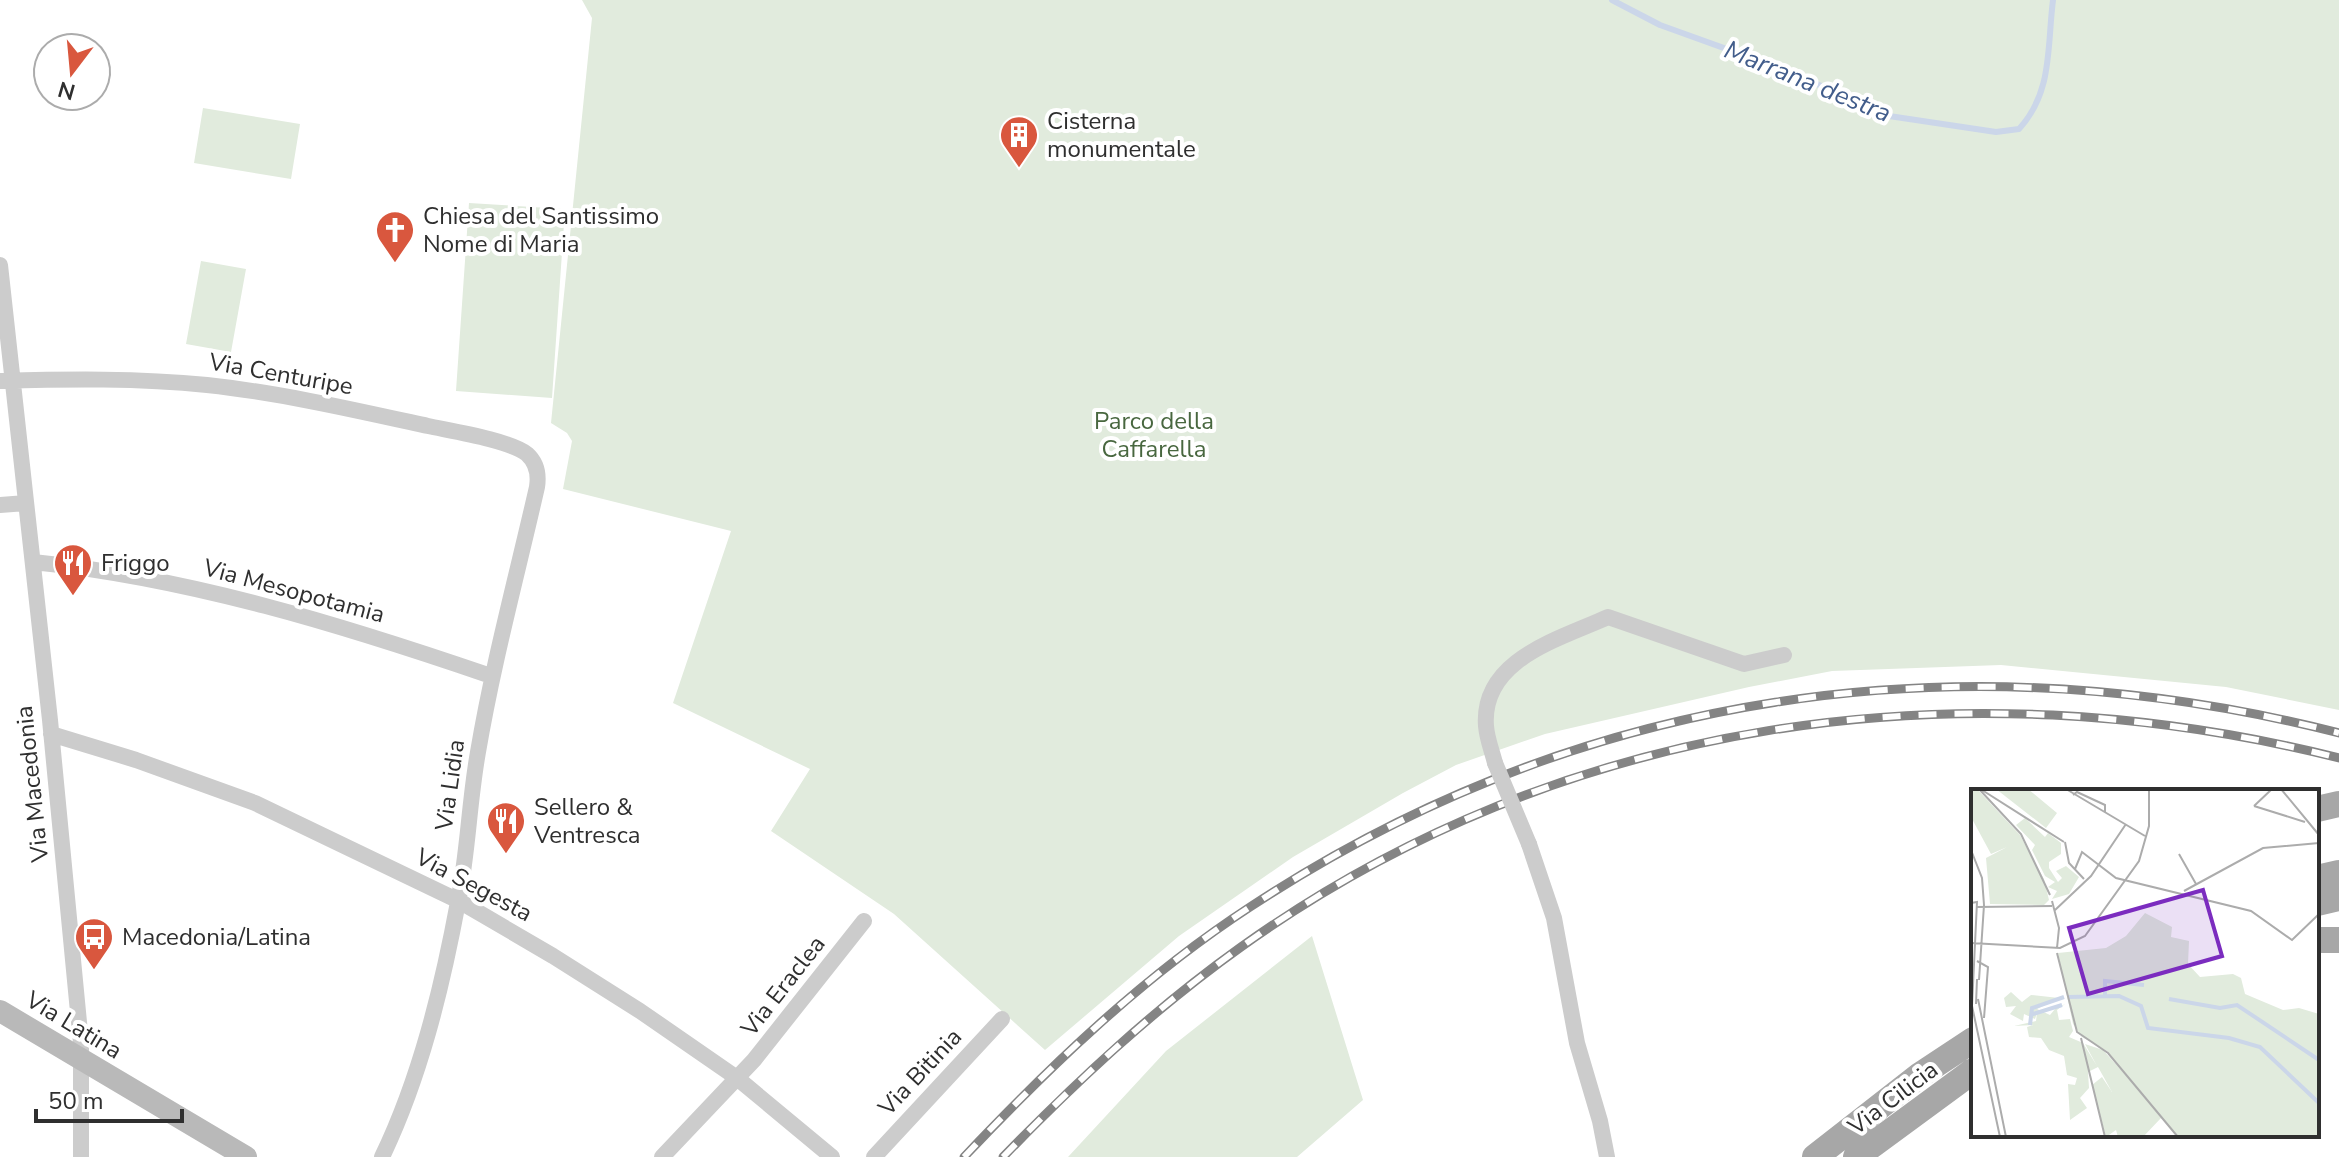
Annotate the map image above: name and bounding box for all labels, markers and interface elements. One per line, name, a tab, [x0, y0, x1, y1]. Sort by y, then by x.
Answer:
north arrow	[32, 32, 112, 112]
water label: Marrana destra	[1719, 32, 1896, 131]
text: N	[55, 74, 79, 107]
place label: Cisterna monumentale	[1047, 105, 1196, 165]
building icon: Cisterna monumentale	[998, 114, 1040, 169]
place label: Chiesa del Santissimo Nome di Maria	[423, 200, 659, 260]
church icon: Chiesa del Santissimo Nome di Maria	[374, 209, 416, 264]
street label: Via Centuripe	[206, 345, 355, 402]
park label: Parco della Caffarella	[1094, 405, 1214, 465]
restaurant icon: Friggo	[52, 542, 94, 597]
place label: Friggo	[101, 547, 170, 579]
street label: Via Mesopotamia	[199, 551, 388, 631]
street label: Via Macedonia	[8, 704, 56, 865]
street label: Via Lidia	[428, 737, 472, 834]
inset map	[1971, 789, 2319, 1137]
place label: Sellero & Ventresca	[533, 791, 640, 851]
restaurant icon: Sellero & Ventresca	[485, 800, 527, 855]
street label: Via Segesta	[409, 840, 538, 929]
bus stop icon: Macedonia/Latina	[73, 916, 115, 971]
place label: Macedonia/Latina	[122, 921, 311, 953]
street label: Via Eraclea	[733, 929, 832, 1044]
street label: Via Latina	[19, 983, 128, 1066]
street label: Via Bitinia	[871, 1021, 969, 1123]
street label: Via Cilicia	[1841, 1054, 1944, 1143]
scale bar	[36, 1073, 182, 1123]
text: 50 m	[48, 1085, 104, 1117]

